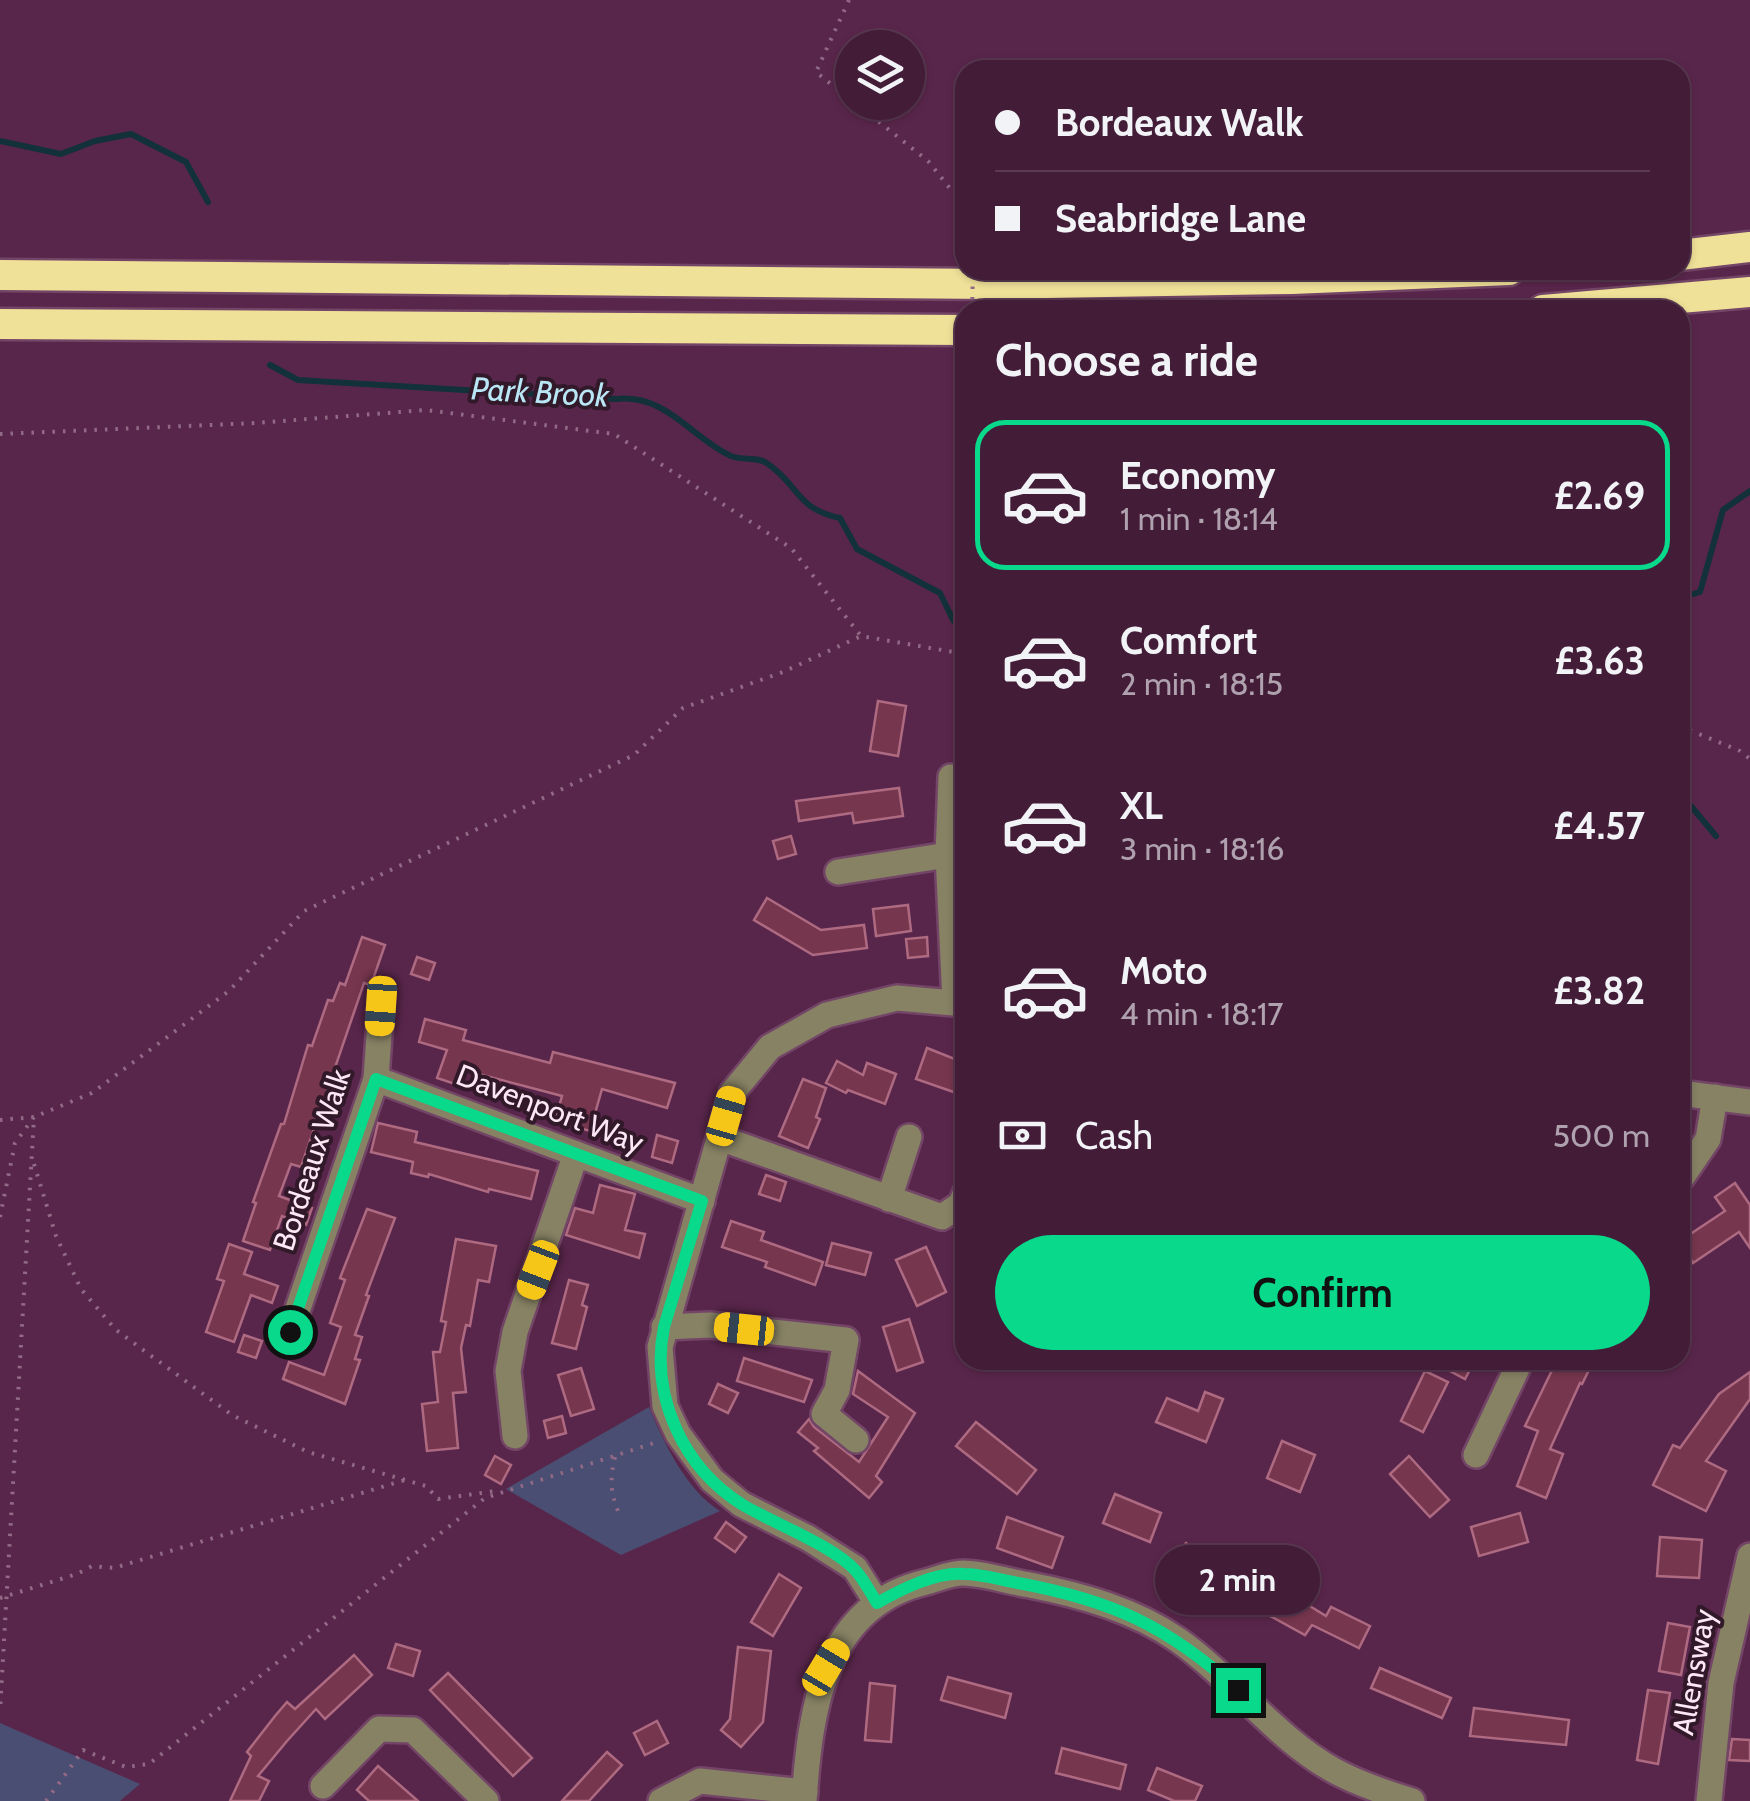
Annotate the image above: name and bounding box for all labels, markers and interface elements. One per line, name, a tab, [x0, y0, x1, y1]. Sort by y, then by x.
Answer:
map controls	[835, 30, 925, 120]
button: layers	[835, 30, 925, 120]
text: Bordeaux Walk	[1055, 99, 1303, 146]
text: Seabridge Lane	[1055, 195, 1306, 242]
text: Choose a ride	[995, 333, 1258, 387]
water label: Park Brook	[470, 368, 611, 415]
icon: car	[1000, 450, 1090, 540]
text: Economy	[1120, 452, 1275, 499]
text: £2.69	[1554, 472, 1645, 519]
text: 1 min · 18:14	[1120, 499, 1278, 538]
icon: car	[1000, 615, 1090, 705]
text: Comfort	[1120, 617, 1257, 664]
text: £3.63	[1554, 637, 1645, 684]
text: 2 min · 18:15	[1120, 664, 1283, 703]
icon: car	[1000, 780, 1090, 870]
text: XL	[1120, 782, 1163, 829]
text: £4.57	[1553, 802, 1645, 849]
text: 3 min · 18:16	[1120, 829, 1284, 868]
icon: car	[1000, 945, 1090, 1035]
text: Moto	[1120, 947, 1207, 994]
text: £3.82	[1553, 967, 1645, 1014]
car	[364, 975, 398, 1037]
text: 4 min · 18:17	[1120, 994, 1283, 1033]
street label: Davenport Way	[451, 1056, 649, 1161]
street label: Bordeaux Walk	[265, 1064, 358, 1255]
car	[703, 1083, 749, 1149]
icon: cash	[995, 1108, 1050, 1163]
text: Cash	[1075, 1112, 1153, 1159]
text: 500 m	[1553, 1116, 1650, 1155]
button: Confirm	[995, 1235, 1650, 1350]
car	[513, 1237, 563, 1303]
route start	[268, 1310, 313, 1355]
car	[713, 1311, 775, 1347]
callout: 2 min	[1156, 1545, 1320, 1615]
text: 2 min	[1199, 1560, 1276, 1599]
street label: Allensway	[1664, 1606, 1723, 1738]
car	[798, 1634, 854, 1700]
route end	[1216, 1668, 1261, 1713]

